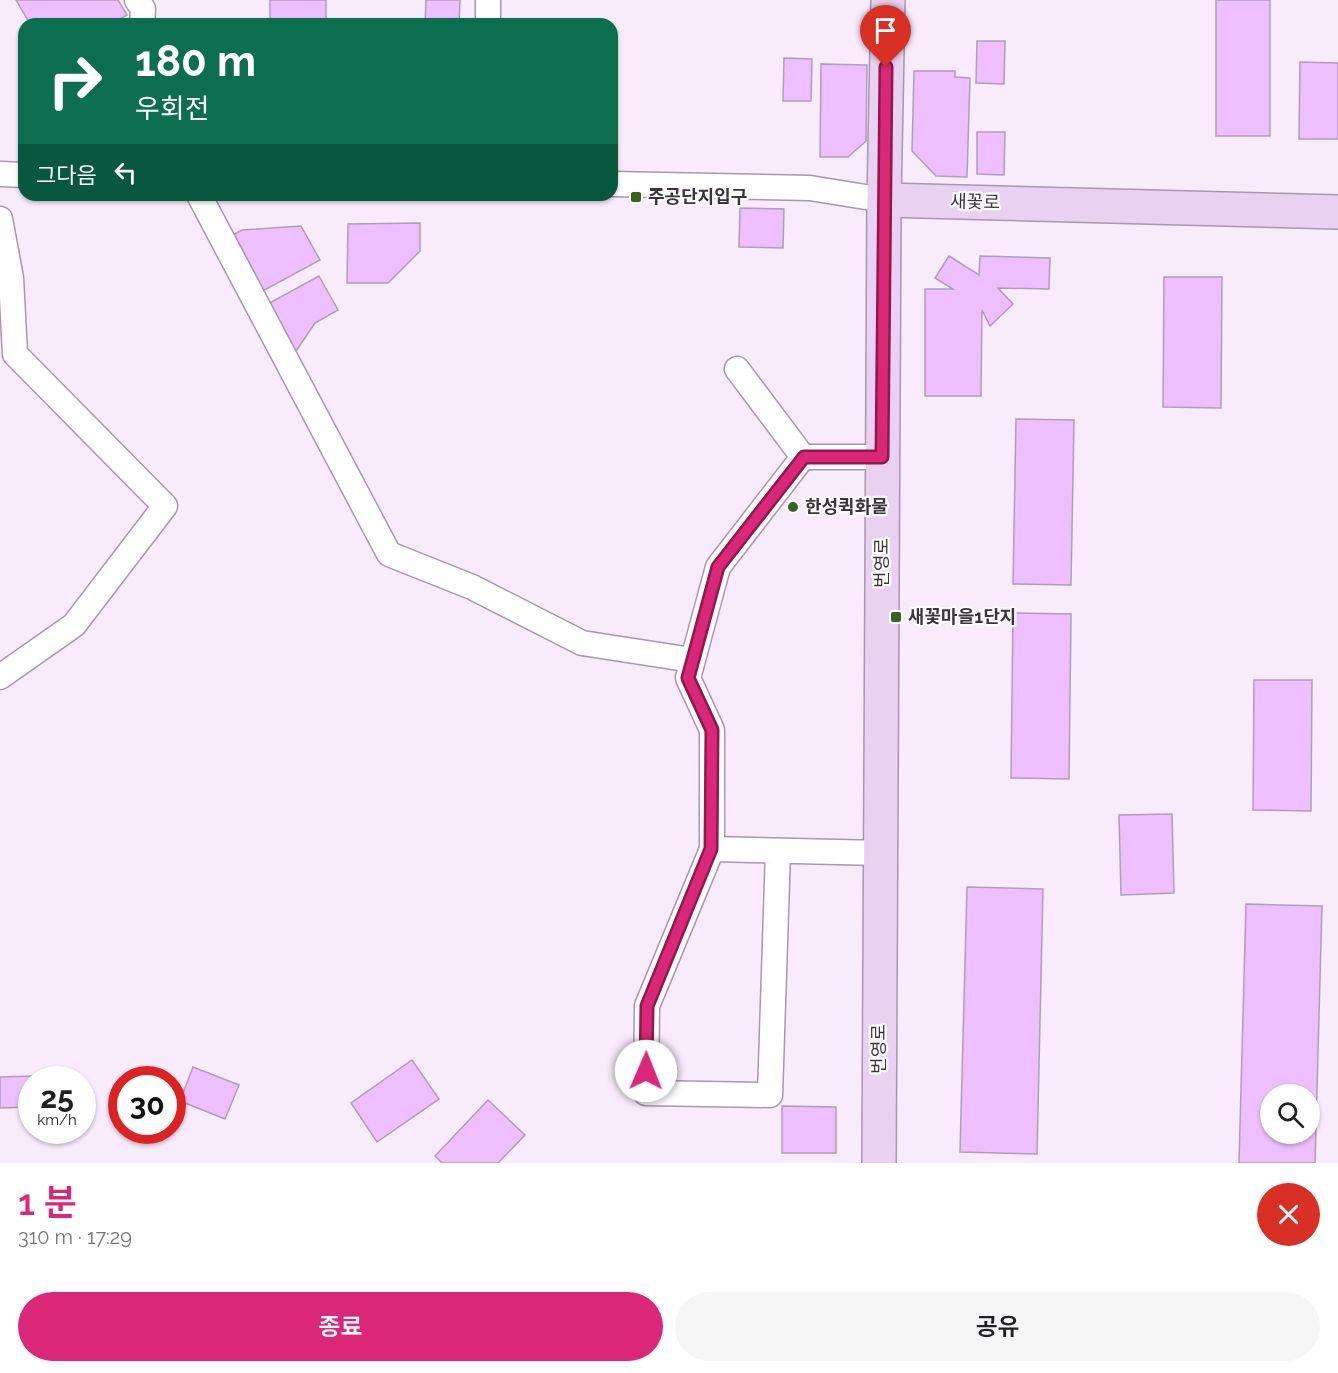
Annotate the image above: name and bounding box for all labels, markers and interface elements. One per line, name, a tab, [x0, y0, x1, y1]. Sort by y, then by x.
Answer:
pin	[860, 5, 911, 67]
icon: arrive	[869, 14, 902, 47]
text: 180 m	[135, 37, 256, 86]
icon: right	[36, 42, 114, 120]
text: 우회전	[135, 93, 210, 124]
icon: left	[109, 156, 142, 189]
text: 그다음	[36, 162, 97, 188]
place label: 주공단지입구	[648, 186, 747, 207]
marker: 주공단지입구	[629, 190, 643, 204]
street label: 새꽃로	[950, 191, 1000, 212]
place label: 한성퀵화물	[805, 496, 888, 517]
marker: 한성퀵화물	[786, 500, 800, 514]
street label: 번영로	[871, 538, 892, 588]
place label: 새꽃마을1단지	[908, 606, 1016, 627]
marker: 새꽃마을1단지	[889, 610, 903, 624]
street label: 번영로	[868, 1024, 889, 1074]
position arrow	[614, 1039, 678, 1103]
speed limit sign: 30	[108, 1066, 186, 1144]
text: 25	[40, 1080, 74, 1115]
map controls	[1260, 1084, 1320, 1144]
button: search	[1260, 1084, 1320, 1144]
text: km/h	[37, 1111, 77, 1129]
text: 1 분	[18, 1181, 77, 1223]
button: close	[1257, 1183, 1320, 1246]
text: 310 m · 17:29	[18, 1225, 132, 1249]
button: 종료	[18, 1292, 663, 1361]
button: 공유	[675, 1292, 1320, 1361]

